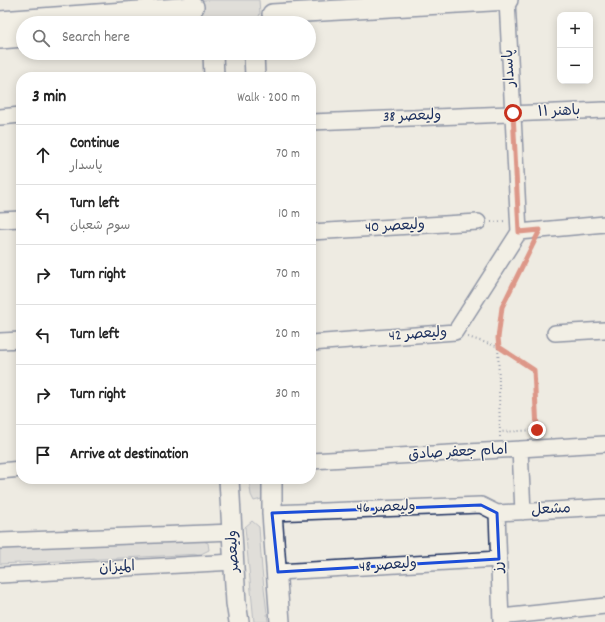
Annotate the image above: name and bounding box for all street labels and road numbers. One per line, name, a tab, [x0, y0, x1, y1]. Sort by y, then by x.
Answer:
street label: پاسدار	[498, 49, 522, 88]
street label: باهنر ۱۱	[537, 100, 581, 124]
street label: ولیعصر 38	[382, 105, 442, 129]
street label: ولیعصر 40	[364, 214, 426, 240]
street label: ولیعصر 42	[388, 322, 448, 348]
street label: امام جعفر صادق	[408, 439, 508, 467]
street label: ولیعصر 46	[356, 496, 416, 520]
street label: مشعل	[531, 498, 571, 522]
street label: ولیعصر	[222, 529, 246, 575]
street label: ولیعصر 48	[358, 553, 418, 579]
street label: المیزان	[98, 556, 136, 580]
street label: رز	[488, 561, 510, 574]

